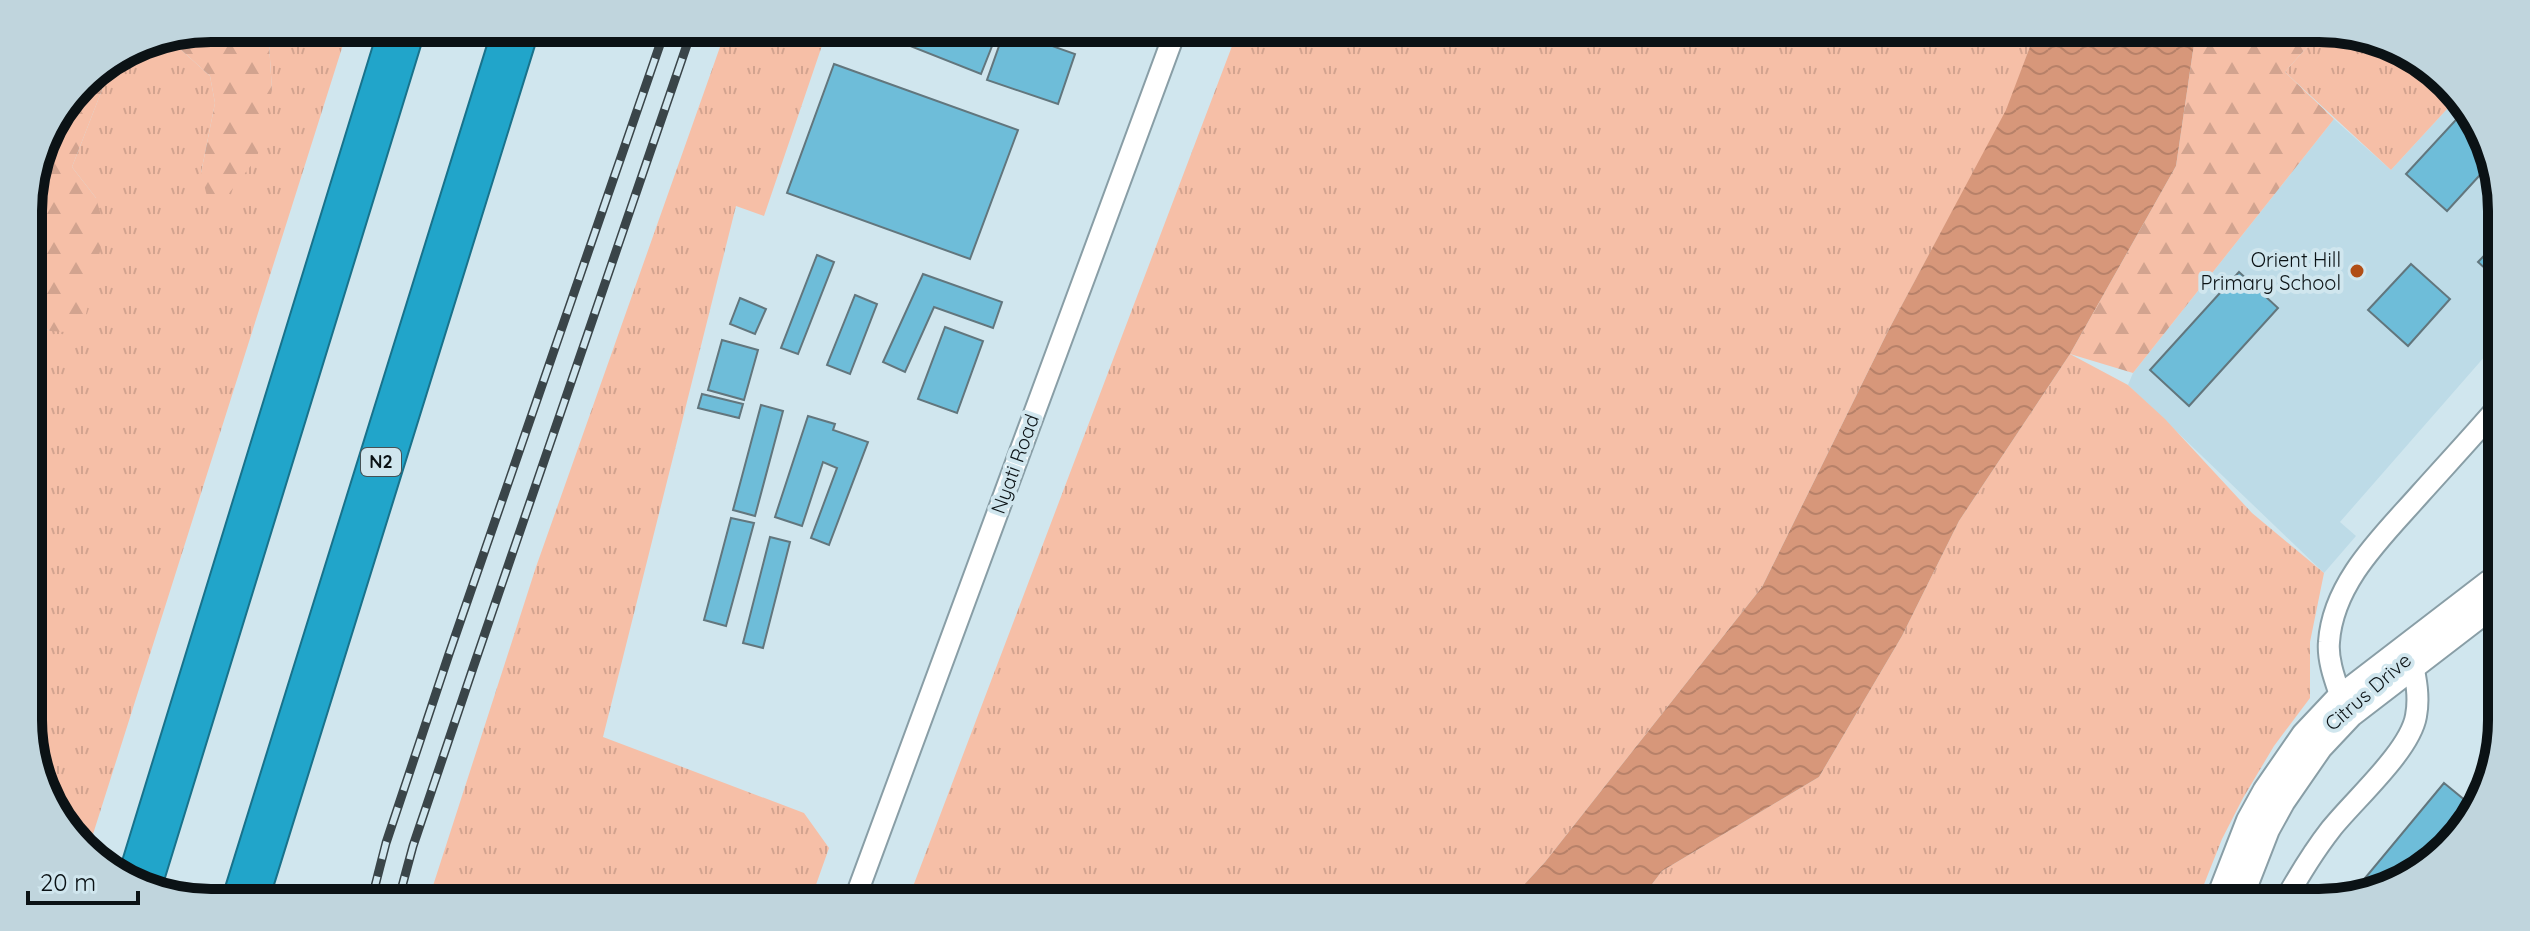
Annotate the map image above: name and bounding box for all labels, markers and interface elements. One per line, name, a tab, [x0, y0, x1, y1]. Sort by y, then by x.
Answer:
place label: Orient Hill Primary School	[2201, 247, 2341, 295]
marker: Orient Hill Primary School	[2348, 262, 2366, 280]
street label: Nyati Road	[985, 411, 1044, 517]
road number: N2	[361, 448, 401, 476]
street label: Citrus Drive	[2319, 647, 2416, 736]
scale bar	[28, 855, 138, 905]
text: 20 m	[40, 867, 96, 897]

